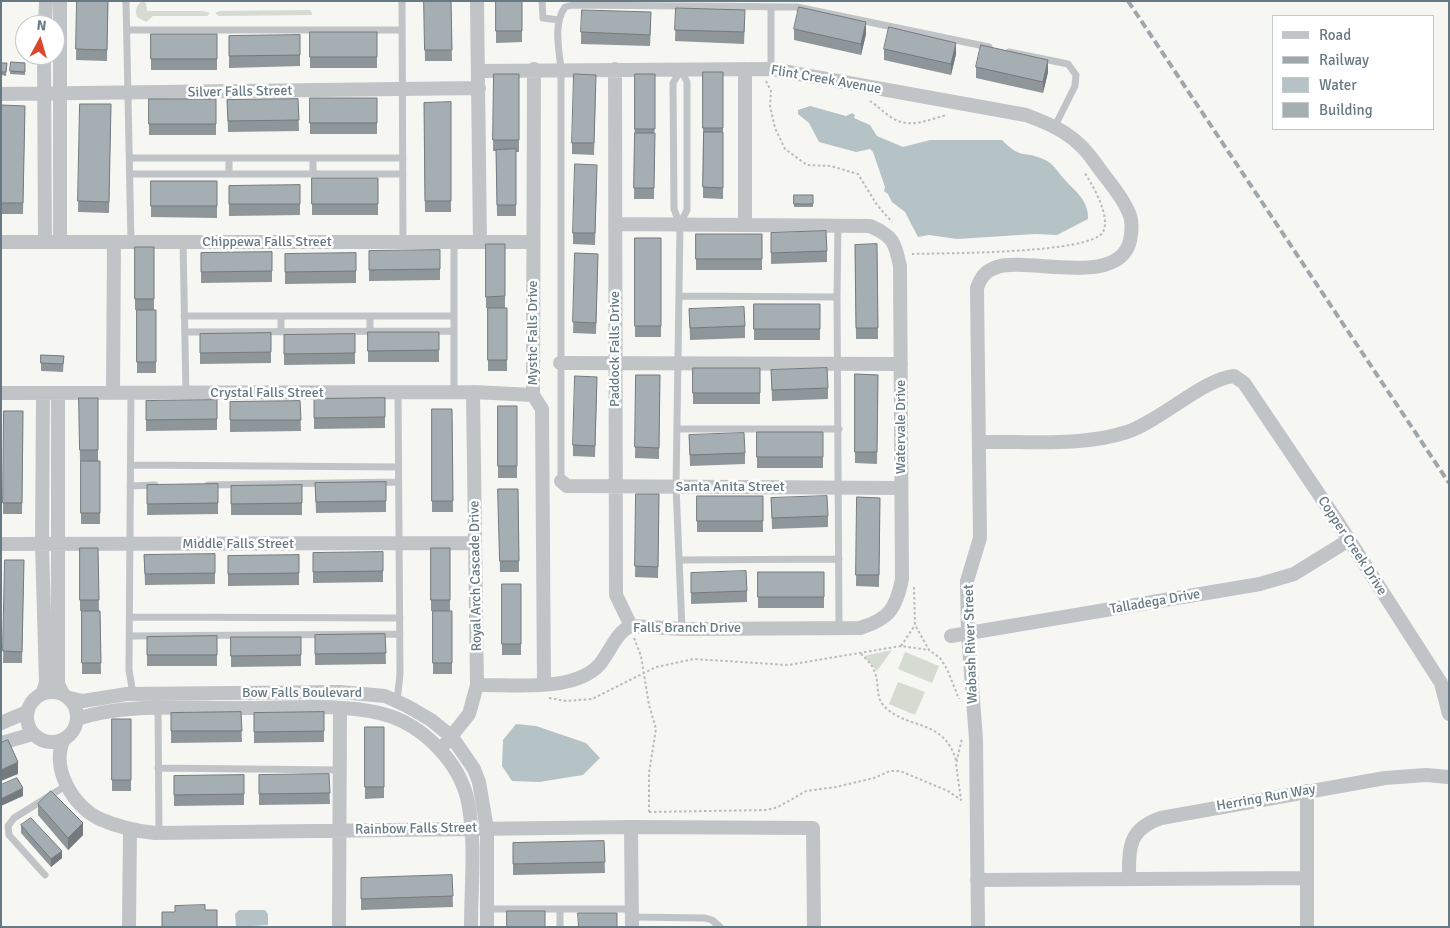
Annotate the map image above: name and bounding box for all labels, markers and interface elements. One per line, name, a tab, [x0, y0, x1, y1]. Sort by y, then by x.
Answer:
north arrow	[15, 15, 65, 65]
legend	[1272, 15, 1435, 130]
text: N	[36, 17, 47, 35]
text: Road	[1319, 26, 1351, 44]
text: Railway	[1319, 51, 1369, 69]
street label: Flint Creek Avenue	[769, 62, 883, 98]
text: Water	[1319, 76, 1357, 94]
street label: Silver Falls Street	[188, 83, 292, 101]
text: Building	[1319, 101, 1373, 119]
street label: Chippewa Falls Street	[202, 234, 332, 250]
street label: Mystic Falls Drive	[525, 281, 541, 385]
street label: Paddock Falls Drive	[607, 291, 623, 407]
street label: Watervale Drive	[893, 380, 909, 474]
street label: Crystal Falls Street	[210, 385, 324, 401]
street label: Santa Anita Street	[675, 479, 785, 495]
street label: Copper Creek Drive	[1314, 493, 1390, 599]
street label: Royal Arch Cascade Drive	[466, 500, 486, 652]
street label: Middle Falls Street	[182, 536, 294, 552]
street label: Wabash River Street	[961, 584, 981, 704]
street label: Talladega Drive	[1109, 586, 1201, 618]
street label: Falls Branch Drive	[633, 620, 741, 636]
street label: Bow Falls Boulevard	[242, 685, 362, 701]
street label: Herring Run Way	[1215, 781, 1317, 815]
street label: Rainbow Falls Street	[355, 820, 477, 838]

